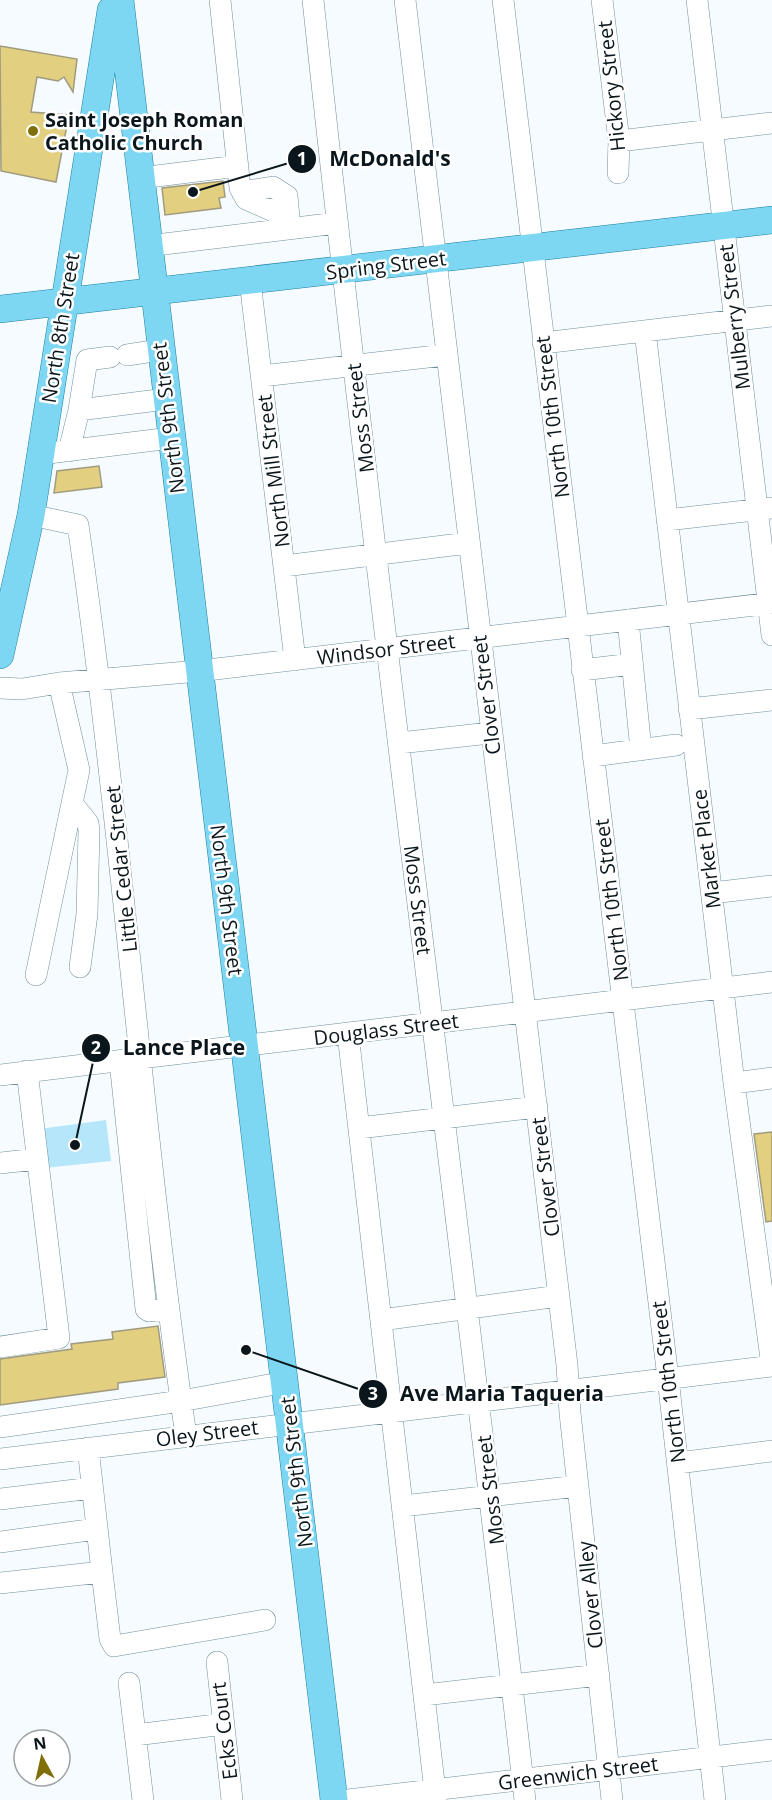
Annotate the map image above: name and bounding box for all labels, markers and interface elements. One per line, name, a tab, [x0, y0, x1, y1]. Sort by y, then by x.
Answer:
street label: Hickory Street	[591, 19, 631, 153]
place label: Saint Joseph Roman Catholic Church	[45, 106, 243, 156]
marker: Saint Joseph Roman Catholic Church	[26, 124, 40, 138]
callout: McDonald's	[287, 139, 463, 178]
text: McDonald's	[329, 144, 451, 172]
text: 1	[297, 146, 307, 170]
street label: Mulberry Street	[712, 243, 756, 391]
street label: Spring Street	[324, 244, 448, 286]
street label: North 8th Street	[35, 251, 85, 405]
street label: North 10th Street	[529, 334, 575, 500]
street label: North 9th Street	[145, 341, 191, 495]
street label: Moss Street	[340, 362, 380, 474]
street label: North Mill Street	[250, 393, 296, 549]
street label: Windsor Street	[315, 627, 457, 671]
street label: Clover Street	[465, 634, 507, 756]
street label: Little Cedar Street	[99, 784, 143, 954]
street label: Market Place	[685, 788, 727, 910]
street label: North 10th Street	[588, 817, 634, 983]
street label: North 9th Street	[204, 823, 250, 977]
street label: Moss Street	[398, 844, 438, 956]
street label: Douglass Street	[312, 1007, 460, 1051]
callout: Lance Place	[81, 1029, 257, 1068]
text: Lance Place	[123, 1033, 245, 1061]
text: 2	[91, 1035, 101, 1059]
street label: Clover Street	[524, 1116, 566, 1238]
street label: North 10th Street	[645, 1299, 691, 1465]
callout: Ave Maria Taqueria	[358, 1374, 616, 1413]
text: Ave Maria Taqueria	[400, 1379, 604, 1407]
text: 3	[368, 1381, 378, 1405]
street label: North 9th Street	[273, 1395, 319, 1549]
street label: Oley Street	[154, 1413, 260, 1453]
street label: Moss Street	[470, 1434, 510, 1546]
street label: Clover Alley	[571, 1539, 609, 1650]
street label: Ecks Court	[205, 1681, 243, 1781]
north arrow	[12, 1728, 72, 1788]
text: N	[32, 1731, 48, 1755]
street label: Greenwich Street	[497, 1750, 659, 1796]

